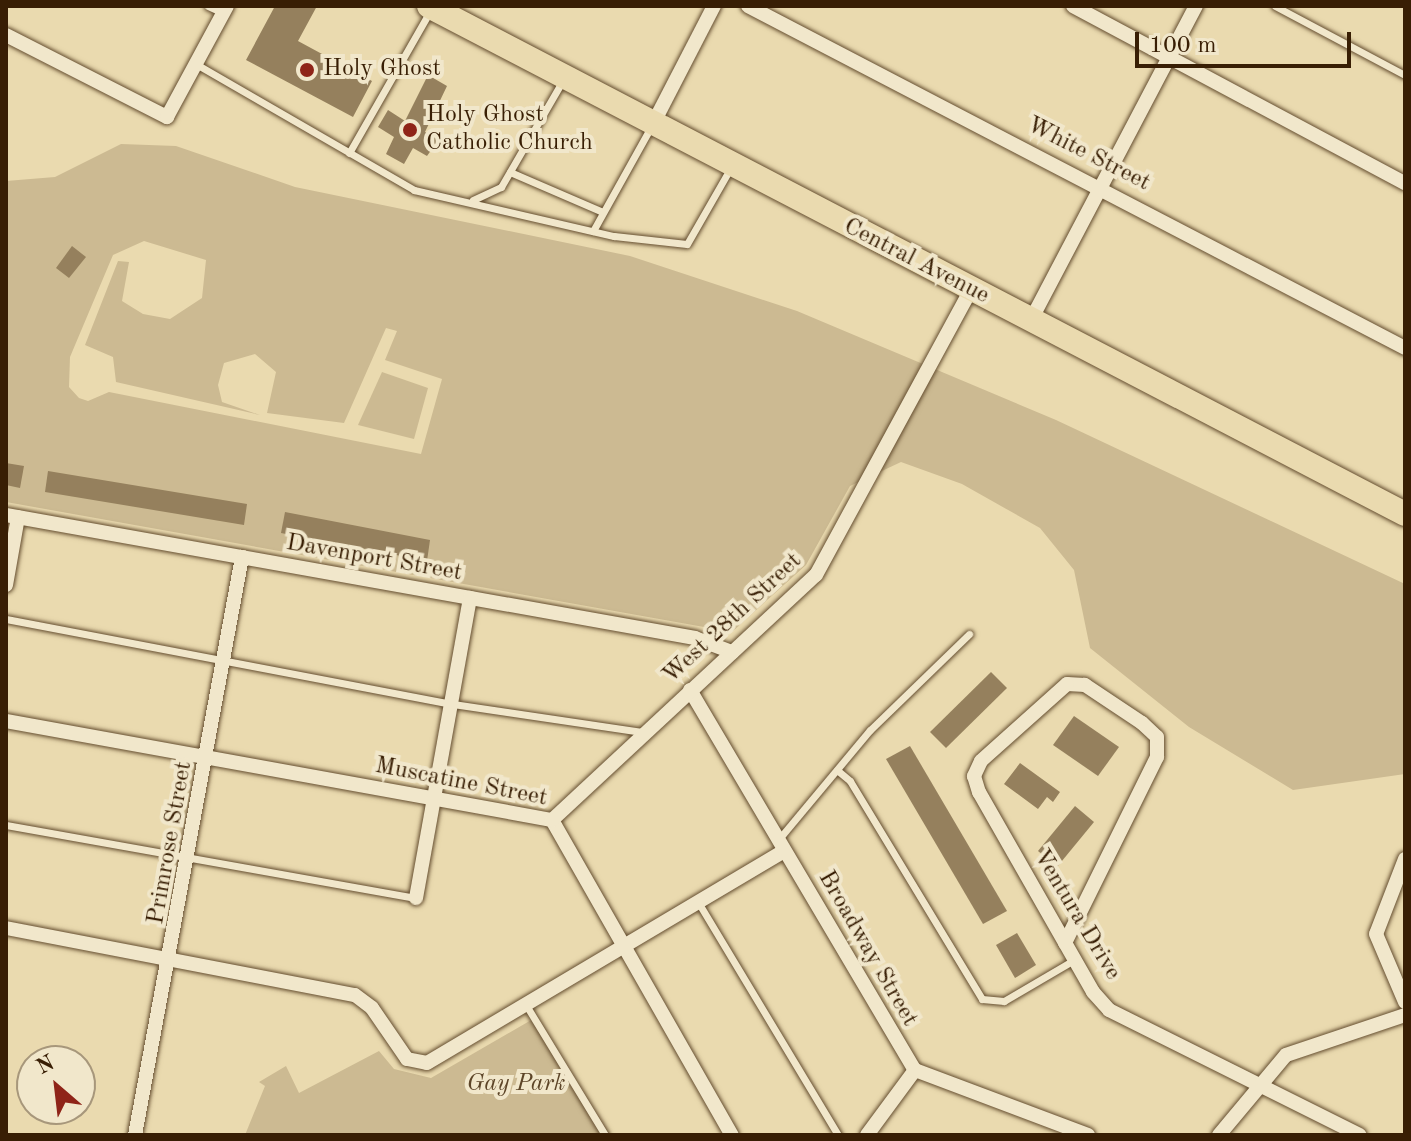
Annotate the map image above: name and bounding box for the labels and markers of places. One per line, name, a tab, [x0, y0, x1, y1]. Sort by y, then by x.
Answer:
place label: Holy Ghost	[323, 56, 441, 84]
marker: Holy Ghost	[298, 61, 316, 79]
place label: Holy Ghost Catholic Church	[426, 102, 593, 158]
marker: Holy Ghost Catholic Church	[401, 121, 419, 139]

